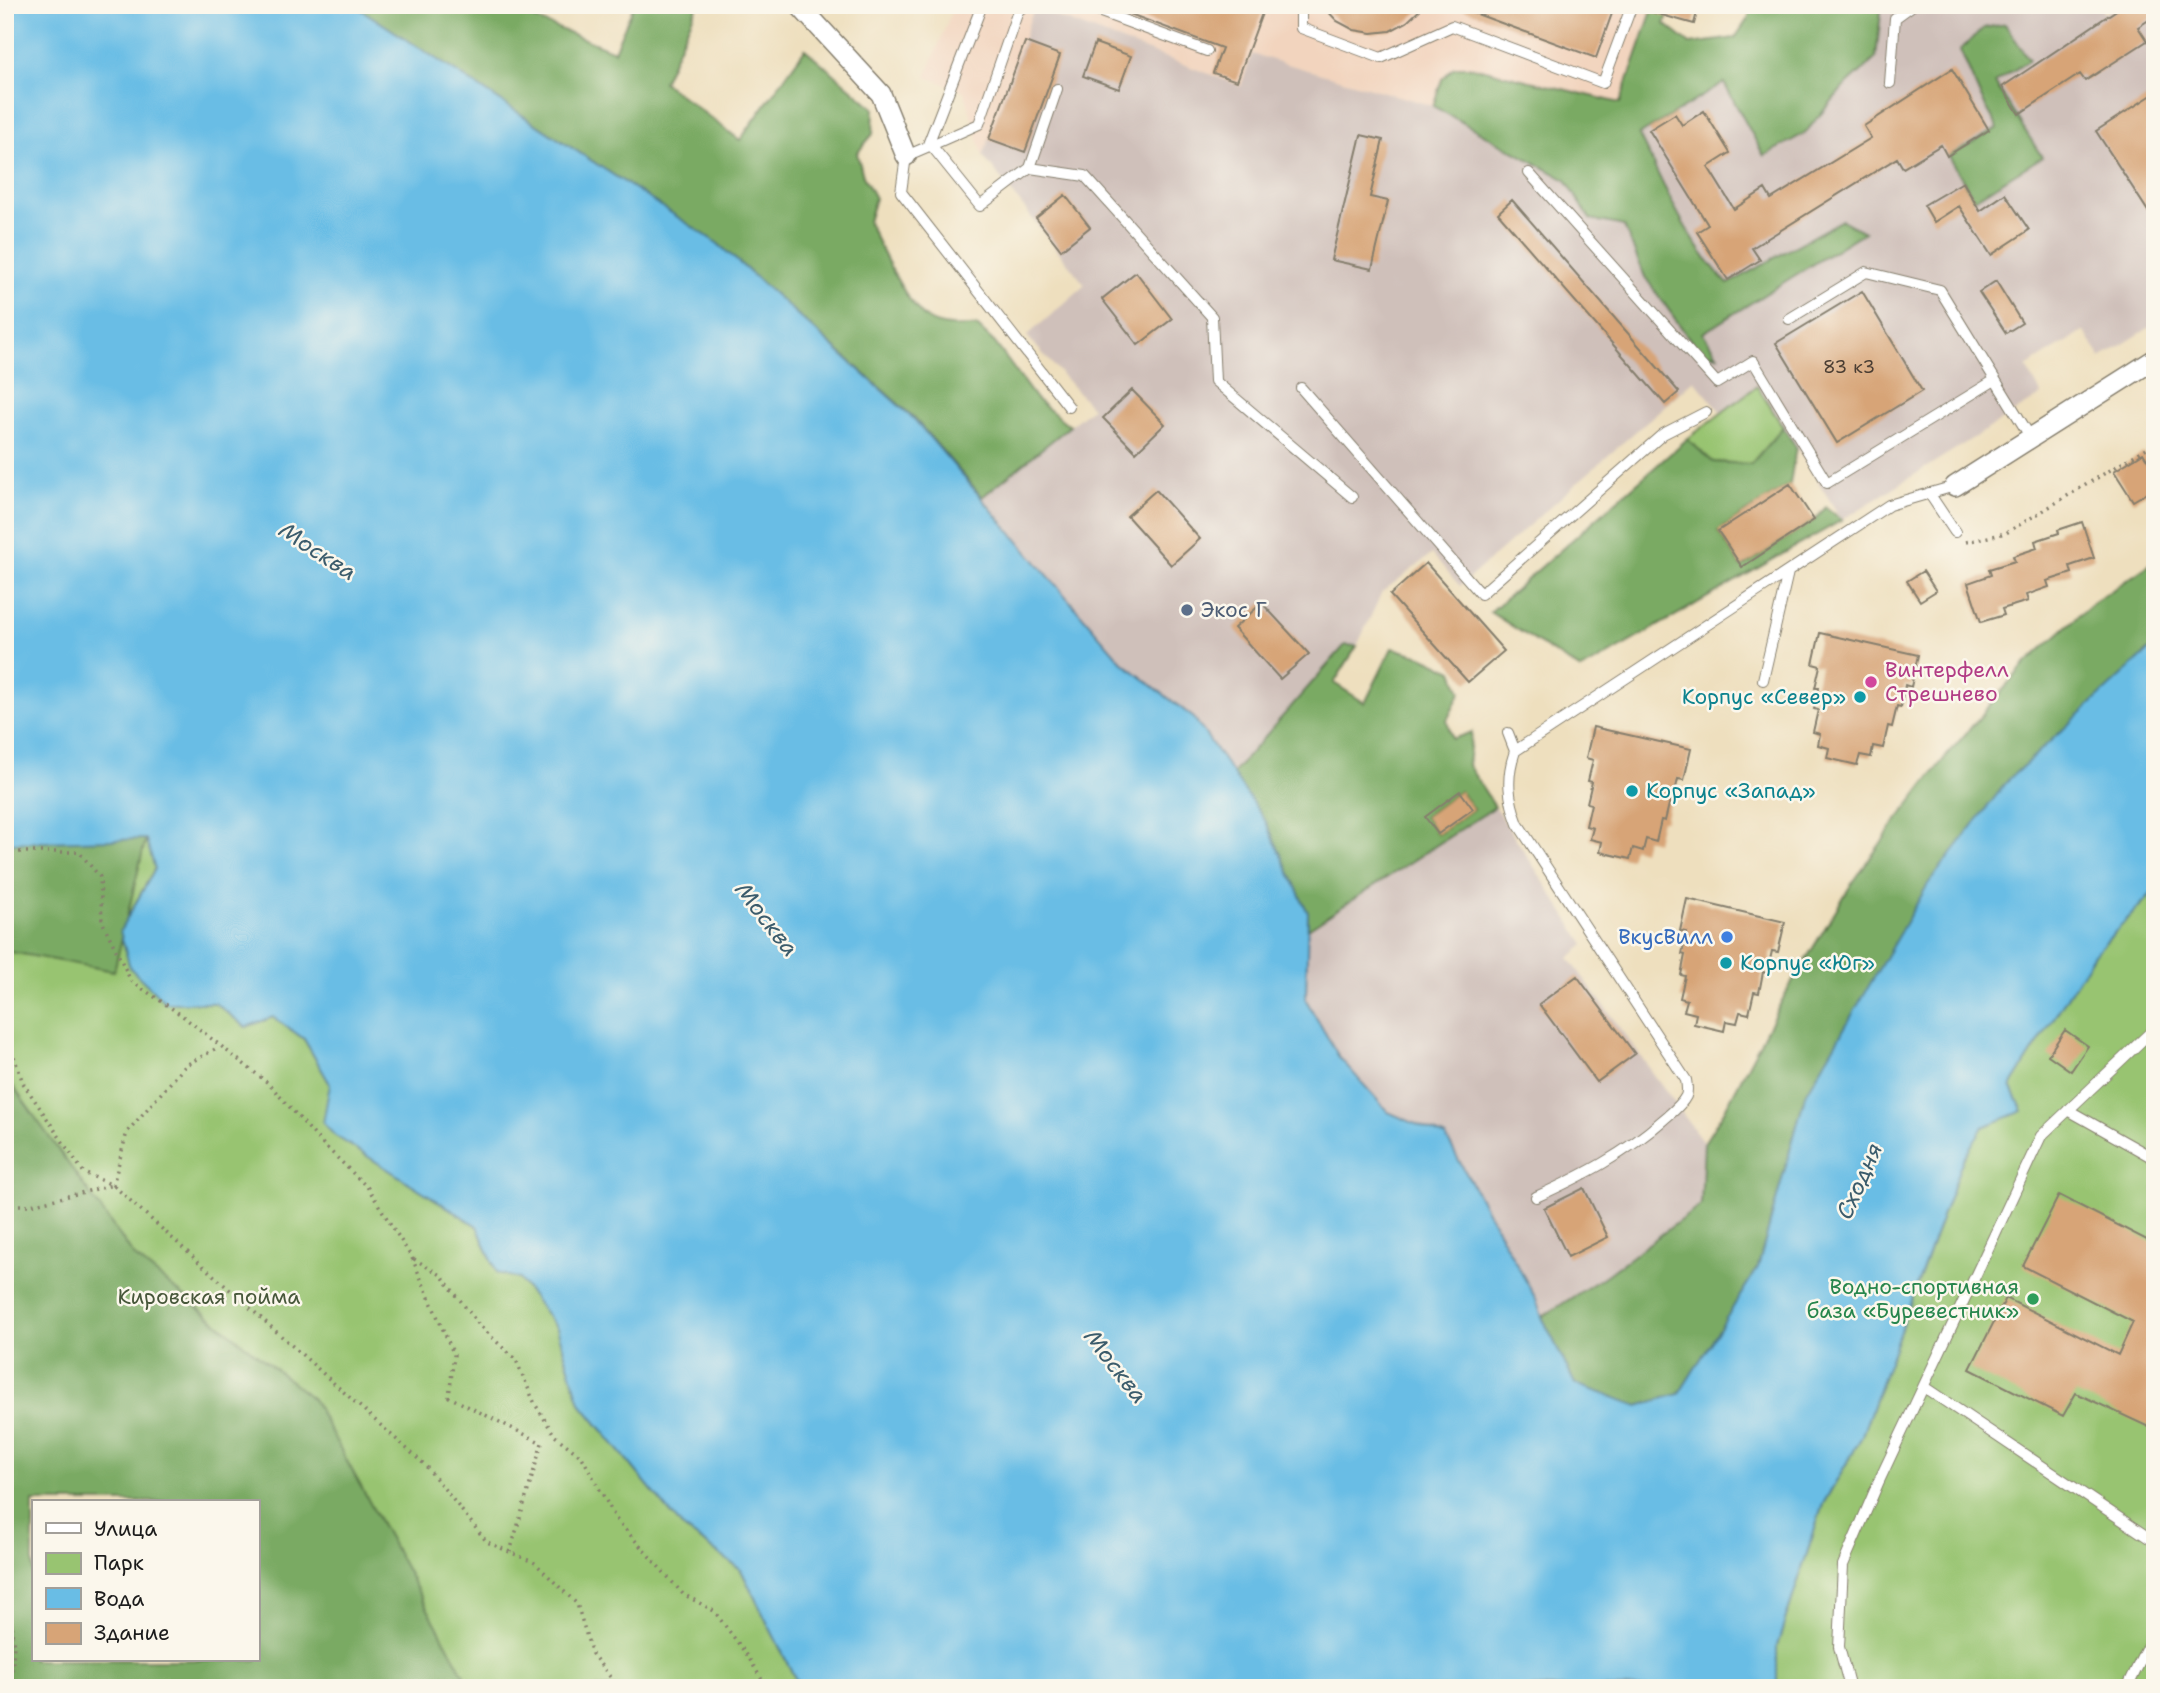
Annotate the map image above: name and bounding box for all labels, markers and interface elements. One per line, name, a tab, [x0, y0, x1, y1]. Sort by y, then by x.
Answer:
house number: 83 к3	[1823, 355, 1875, 379]
water label: Москва	[273, 515, 363, 587]
place label: Экос Г	[1201, 596, 1267, 624]
marker: Экос Г	[1179, 602, 1195, 618]
place label: Винтерфелл Стрешнево	[1885, 656, 2009, 708]
marker: Винтерфелл Стрешнево	[1863, 674, 1879, 690]
place label: Корпус «Север»	[1682, 683, 1846, 711]
marker: Корпус «Север»	[1852, 689, 1868, 705]
place label: Корпус «Запад»	[1646, 777, 1816, 805]
marker: Корпус «Запад»	[1624, 783, 1640, 799]
water label: Москва	[729, 876, 805, 962]
place label: ВкусВилл	[1618, 923, 1713, 951]
marker: ВкусВилл	[1719, 929, 1735, 945]
place label: Корпус «Юг»	[1740, 949, 1875, 977]
marker: Корпус «Юг»	[1718, 955, 1734, 971]
water label: Сходня	[1829, 1138, 1889, 1224]
place label: Водно-спортивная база «Буревестник»	[1806, 1273, 2019, 1325]
park label: Кировская пойма	[118, 1283, 300, 1311]
marker: Водно-спортивная база «Буревестник»	[2025, 1291, 2041, 1307]
water label: Москва	[1078, 1323, 1154, 1409]
legend	[32, 1500, 259, 1662]
text: Улица	[94, 1515, 157, 1543]
text: Парк	[94, 1549, 144, 1577]
text: Вода	[94, 1585, 144, 1613]
text: Здание	[94, 1619, 170, 1647]

